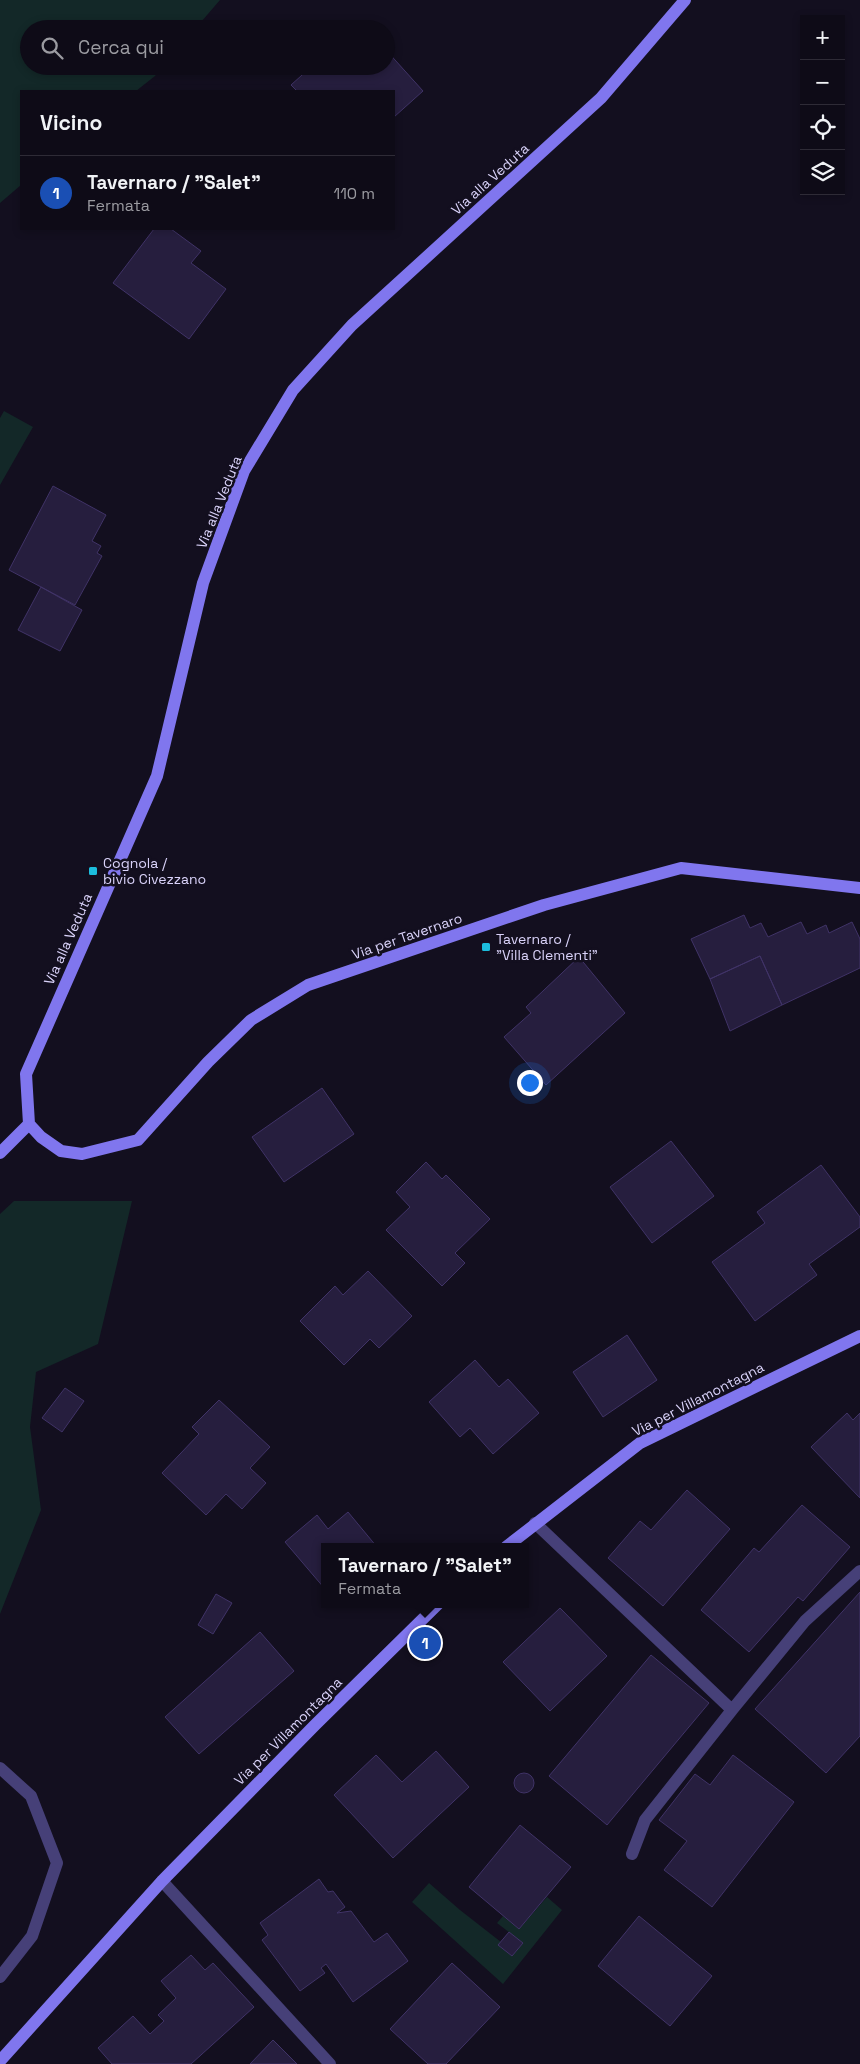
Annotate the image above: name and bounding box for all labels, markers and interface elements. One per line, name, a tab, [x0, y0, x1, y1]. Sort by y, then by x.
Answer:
map controls	[800, 15, 845, 195]
button: +	[800, 15, 845, 60]
search box	[20, 20, 395, 75]
icon: search	[38, 34, 66, 62]
text: Cerca qui	[78, 35, 164, 60]
button: −	[800, 60, 845, 105]
button: locate	[800, 105, 845, 150]
text: Vicino	[40, 109, 102, 136]
street label: Via alla Veduta	[447, 139, 533, 219]
button: layers	[800, 150, 845, 195]
text: Tavernaro / "Salet"	[87, 170, 261, 195]
text: 1	[52, 183, 60, 204]
text: 110 m	[333, 183, 375, 204]
text: Fermata	[87, 195, 150, 216]
street label: Via alla Veduta	[192, 453, 246, 551]
place label: Cognola / bivio Civezzano	[103, 854, 206, 888]
marker: Cognola / bivio Civezzano	[87, 865, 99, 877]
street label: Via alla Veduta	[40, 890, 96, 988]
street label: Via per Tavernaro	[350, 909, 464, 963]
place label: Tavernaro / "Villa Clementi"	[496, 930, 598, 964]
marker: Tavernaro / "Villa Clementi"	[480, 941, 492, 953]
your location	[517, 1070, 543, 1096]
street label: Via per Villamontagna	[629, 1358, 767, 1440]
popup	[321, 1543, 529, 1608]
text: Tavernaro / "Salet"	[338, 1553, 512, 1578]
text: Fermata	[338, 1578, 401, 1599]
pin: 1	[409, 1624, 441, 1662]
street label: Via per Villamontagna	[230, 1673, 346, 1789]

